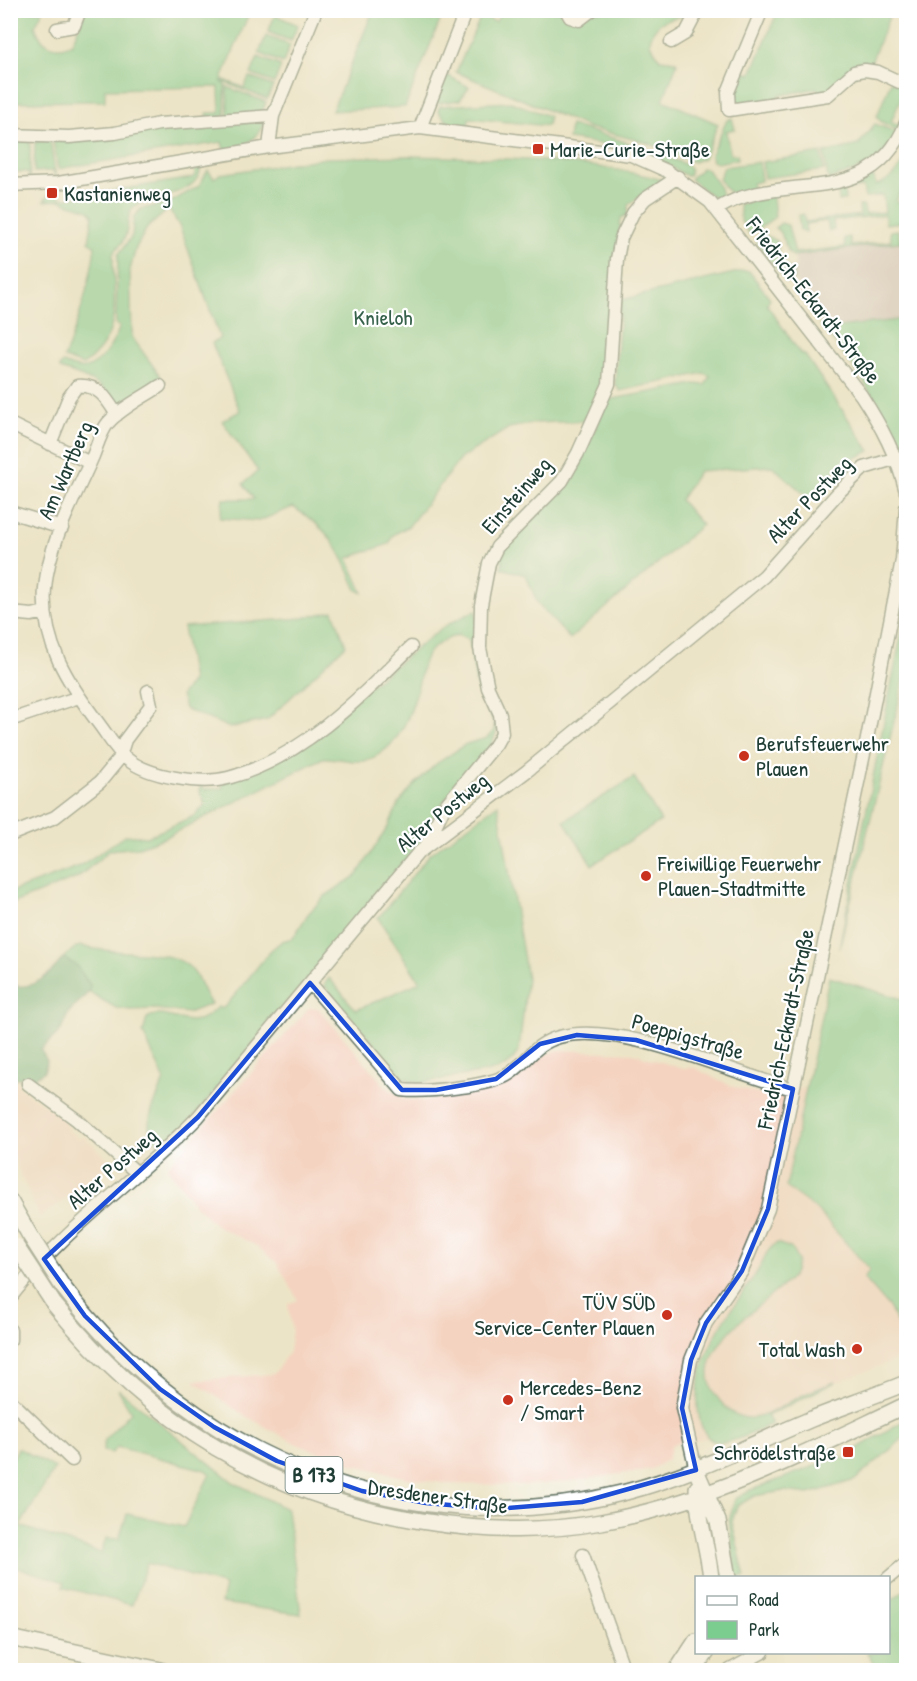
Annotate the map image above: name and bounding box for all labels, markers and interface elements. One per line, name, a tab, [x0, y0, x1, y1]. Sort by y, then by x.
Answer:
place label: Marie-Curie-Straße	[550, 134, 710, 164]
marker: Marie-Curie-Straße	[531, 142, 545, 156]
place label: Kastanienweg	[64, 178, 171, 208]
marker: Kastanienweg	[45, 186, 59, 200]
street label: Friedrich-Eckardt-Straße	[739, 210, 889, 390]
park label: Knieloh	[353, 302, 413, 332]
street label: Am Wartberg	[30, 416, 100, 524]
street label: Alter Postweg	[760, 449, 858, 549]
street label: Einsteinweg	[474, 450, 558, 540]
place label: Berufsfeuerwehr Plauen	[756, 728, 889, 783]
marker: Berufsfeuerwehr Plauen	[737, 749, 751, 763]
street label: Alter Postweg	[390, 766, 494, 858]
place label: Freiwillige Feuerwehr Plauen-Stadtmitte	[657, 848, 822, 903]
marker: Freiwillige Feuerwehr Plauen-Stadtmitte	[639, 869, 653, 883]
street label: Friedrich-Eckardt-Straße	[749, 926, 821, 1133]
street label: Poeppigstraße	[628, 1006, 748, 1066]
street label: Alter Postweg	[60, 1120, 164, 1216]
place label: TÜV SÜD Service-Center Plauen	[475, 1287, 656, 1342]
marker: TÜV SÜD Service-Center Plauen	[660, 1308, 674, 1322]
place label: Total Wash	[759, 1334, 845, 1364]
marker: Total Wash	[850, 1342, 864, 1356]
place label: Mercedes-Benz / Smart	[520, 1372, 642, 1427]
marker: Mercedes-Benz / Smart	[501, 1393, 515, 1407]
place label: Schrödelstraße	[714, 1437, 836, 1467]
marker: Schrödelstraße	[841, 1445, 855, 1459]
road number: B 173	[286, 1457, 342, 1493]
street label: Dresdener Straße	[366, 1471, 510, 1521]
legend	[695, 1576, 890, 1654]
text: Road	[749, 1587, 779, 1612]
text: Park	[749, 1617, 780, 1642]

